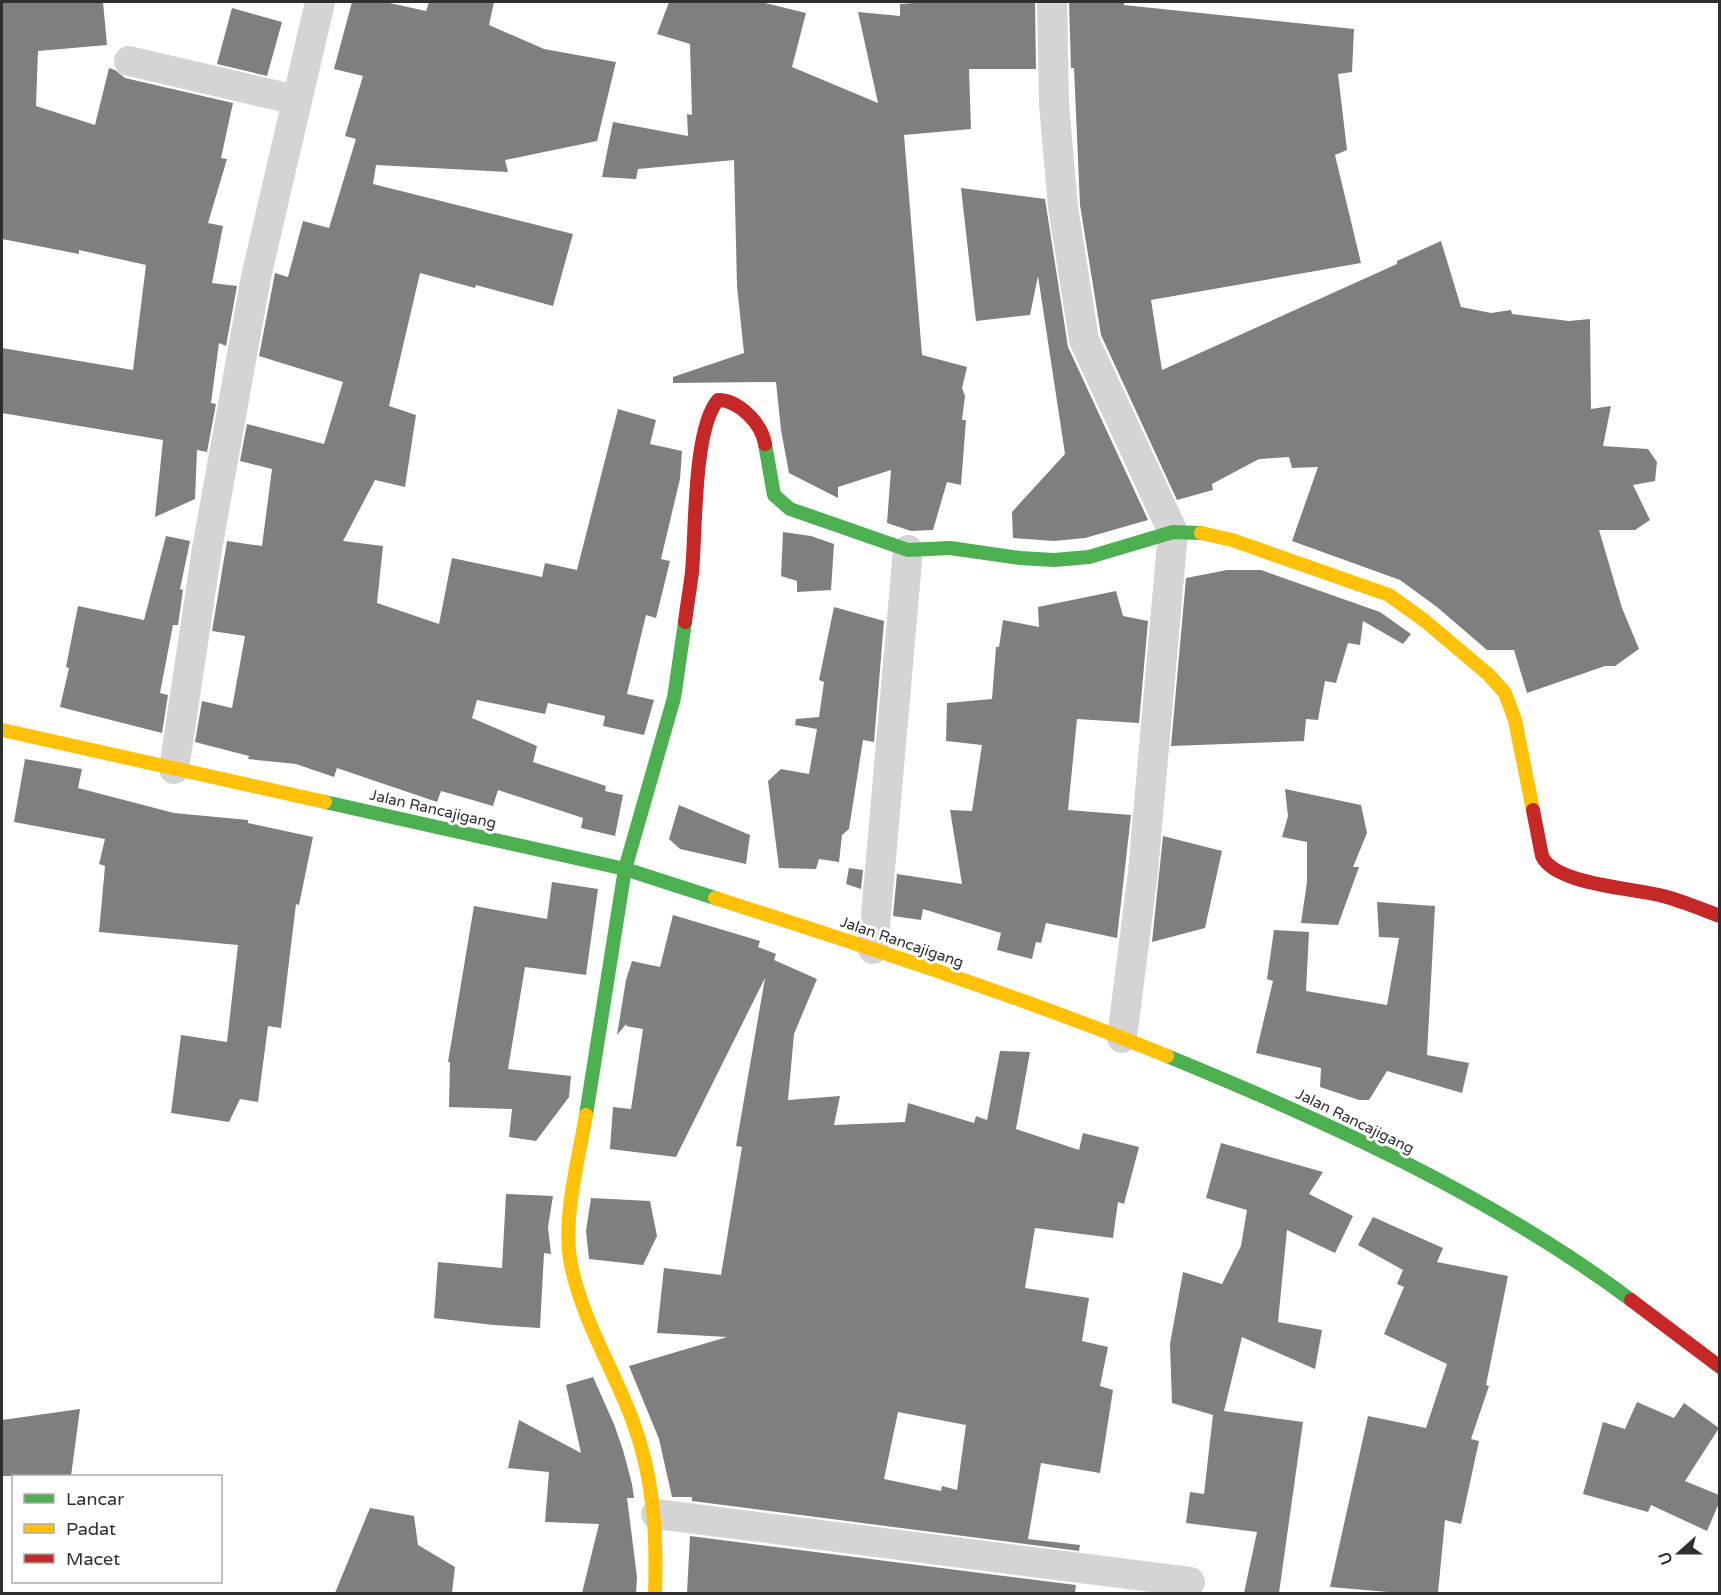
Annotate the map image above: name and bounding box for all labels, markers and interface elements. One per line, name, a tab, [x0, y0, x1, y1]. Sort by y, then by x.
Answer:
street label: Jalan Rancajigang	[368, 786, 498, 832]
street label: Jalan Rancajigang	[838, 912, 966, 972]
street label: Jalan Rancajigang	[1293, 1085, 1417, 1157]
legend	[12, 1475, 222, 1583]
text: Lancar	[66, 1488, 124, 1510]
text: Padat	[66, 1518, 116, 1540]
north arrow	[1649, 1523, 1709, 1583]
text: Macet	[66, 1548, 120, 1570]
text: U	[1654, 1549, 1677, 1567]

